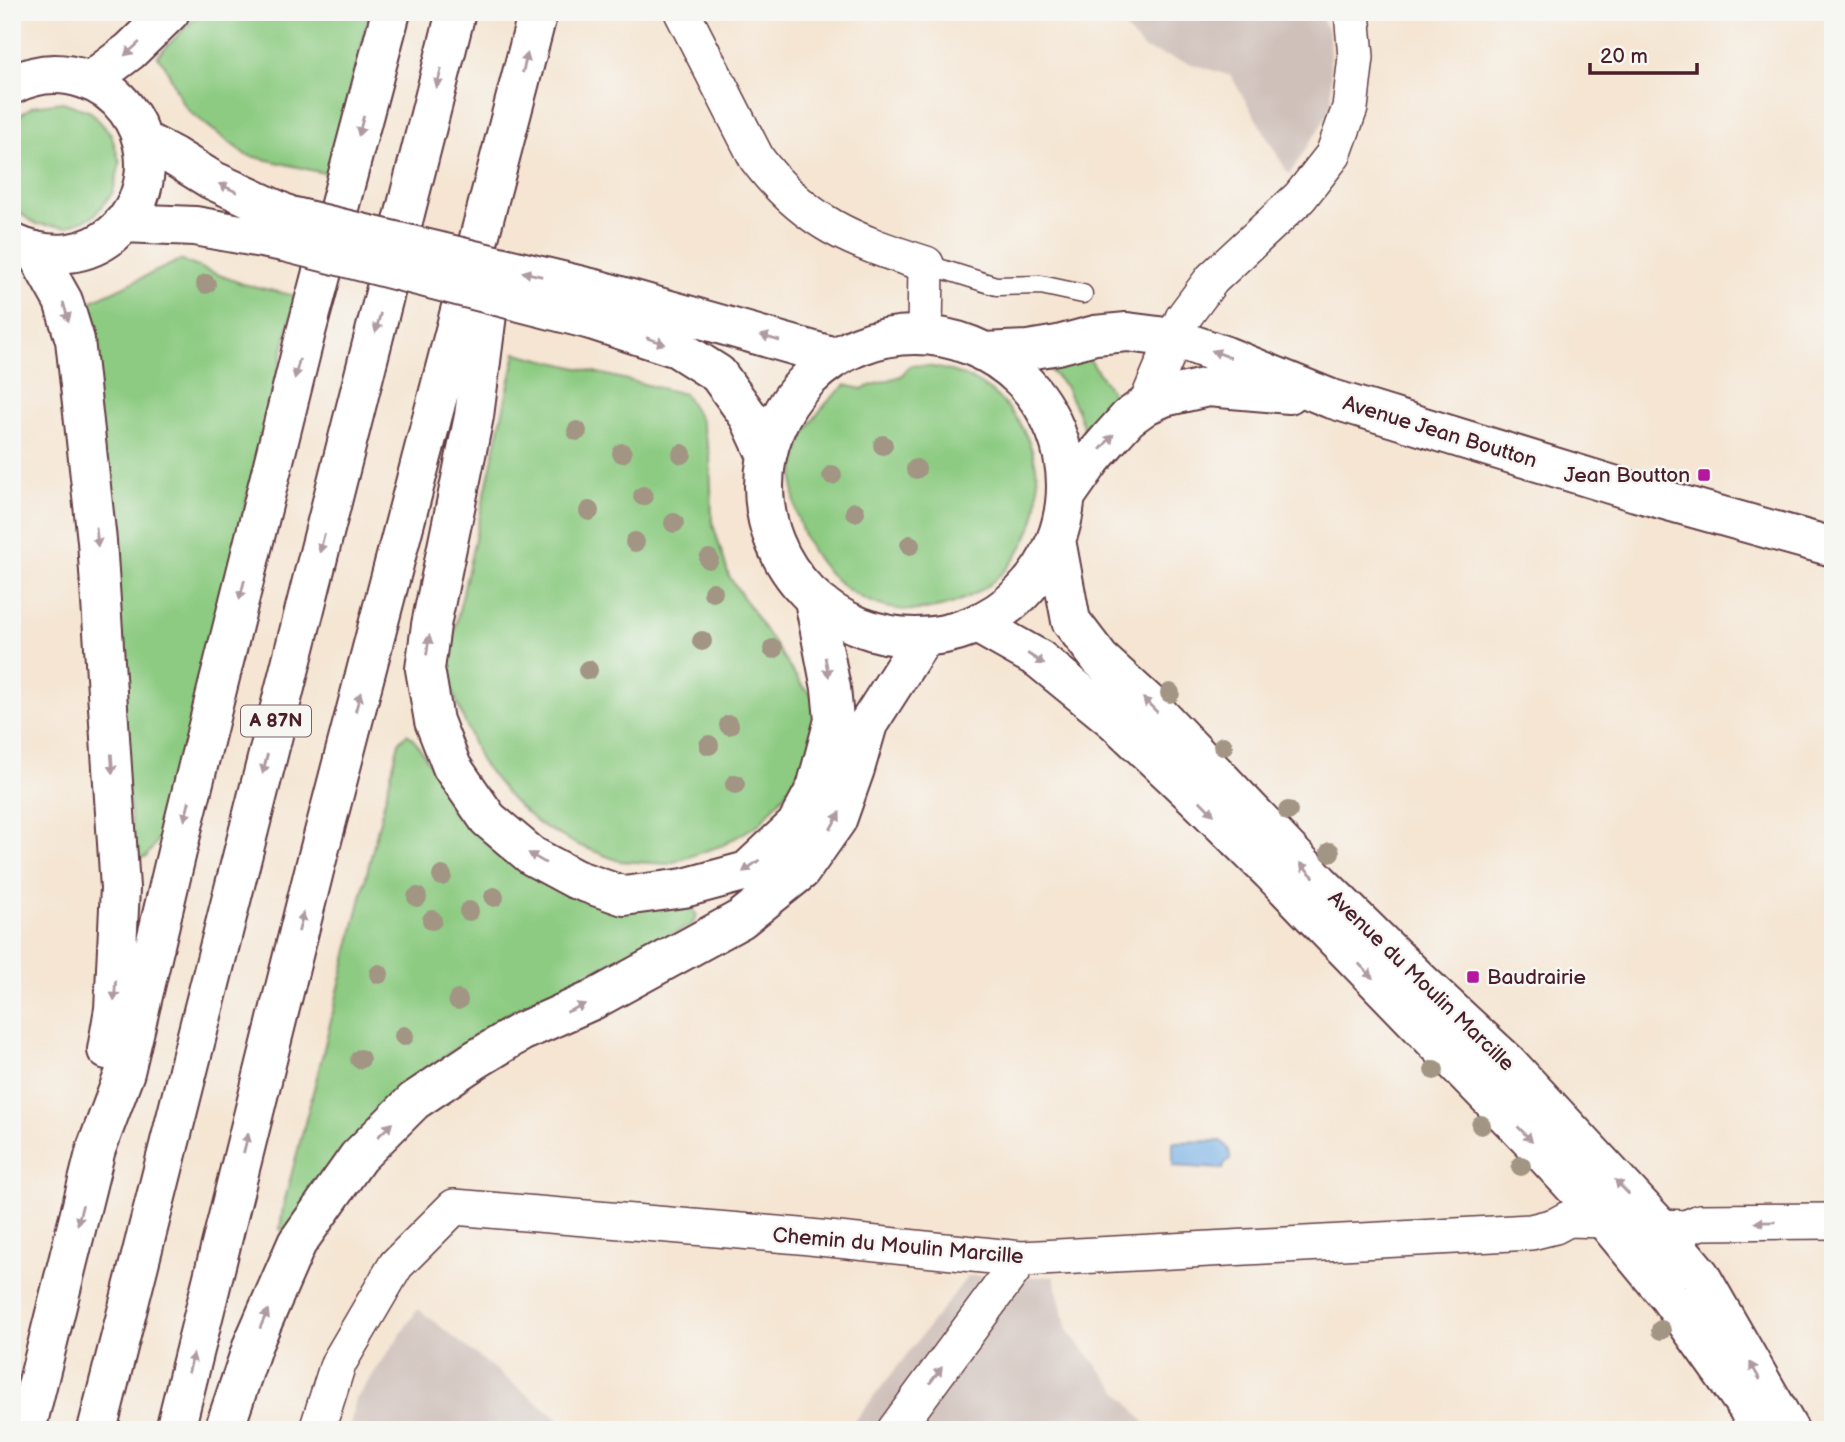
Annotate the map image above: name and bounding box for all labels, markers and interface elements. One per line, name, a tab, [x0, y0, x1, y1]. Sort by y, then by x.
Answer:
scale bar	[1590, 32, 1696, 76]
one-way arrow	[124, 40, 141, 56]
text: 20 m	[1600, 44, 1648, 69]
one-way arrow	[520, 52, 531, 74]
one-way arrow	[433, 68, 444, 90]
one-way arrow	[355, 115, 366, 137]
one-way arrow	[218, 182, 238, 194]
one-way arrow	[521, 268, 543, 279]
one-way arrow	[62, 301, 72, 322]
one-way arrow	[372, 312, 383, 334]
one-way arrow	[759, 332, 780, 342]
one-way arrow	[645, 336, 666, 347]
one-way arrow	[1210, 349, 1231, 360]
one-way arrow	[291, 358, 302, 380]
street label: Avenue Jean Boutton	[1340, 391, 1540, 473]
one-way arrow	[1099, 433, 1115, 451]
place label: Jean Boutton	[1564, 463, 1690, 488]
marker: Jean Boutton	[1696, 467, 1712, 483]
one-way arrow	[91, 526, 102, 548]
one-way arrow	[316, 532, 327, 554]
one-way arrow	[236, 579, 247, 601]
one-way arrow	[422, 634, 433, 656]
one-way arrow	[1026, 652, 1046, 665]
one-way arrow	[822, 656, 833, 678]
one-way arrow	[353, 691, 364, 713]
one-way arrow	[1142, 697, 1158, 714]
road number: A 87N	[241, 706, 311, 736]
one-way arrow	[106, 753, 117, 775]
one-way arrow	[259, 753, 270, 775]
one-way arrow	[181, 800, 192, 822]
one-way arrow	[1198, 800, 1215, 817]
one-way arrow	[829, 811, 841, 830]
one-way arrow	[527, 851, 547, 864]
one-way arrow	[742, 859, 760, 873]
one-way arrow	[1298, 861, 1315, 878]
street label: Avenue du Moulin Marcille	[1323, 885, 1519, 1077]
one-way arrow	[296, 911, 307, 933]
one-way arrow	[1358, 963, 1374, 979]
place label: Baudrairie	[1487, 965, 1586, 990]
marker: Baudrairie	[1465, 969, 1481, 985]
one-way arrow	[109, 980, 120, 1002]
one-way arrow	[565, 1002, 586, 1013]
one-way arrow	[376, 1122, 393, 1138]
one-way arrow	[1516, 1125, 1533, 1142]
one-way arrow	[241, 1132, 252, 1154]
one-way arrow	[1614, 1179, 1631, 1196]
one-way arrow	[74, 1204, 85, 1226]
one-way arrow	[1753, 1216, 1775, 1228]
street label: Chemin du Moulin Marcille	[771, 1223, 1025, 1269]
one-way arrow	[258, 1309, 269, 1330]
one-way arrow	[186, 1352, 197, 1374]
one-way arrow	[1749, 1361, 1761, 1380]
one-way arrow	[928, 1366, 942, 1384]

